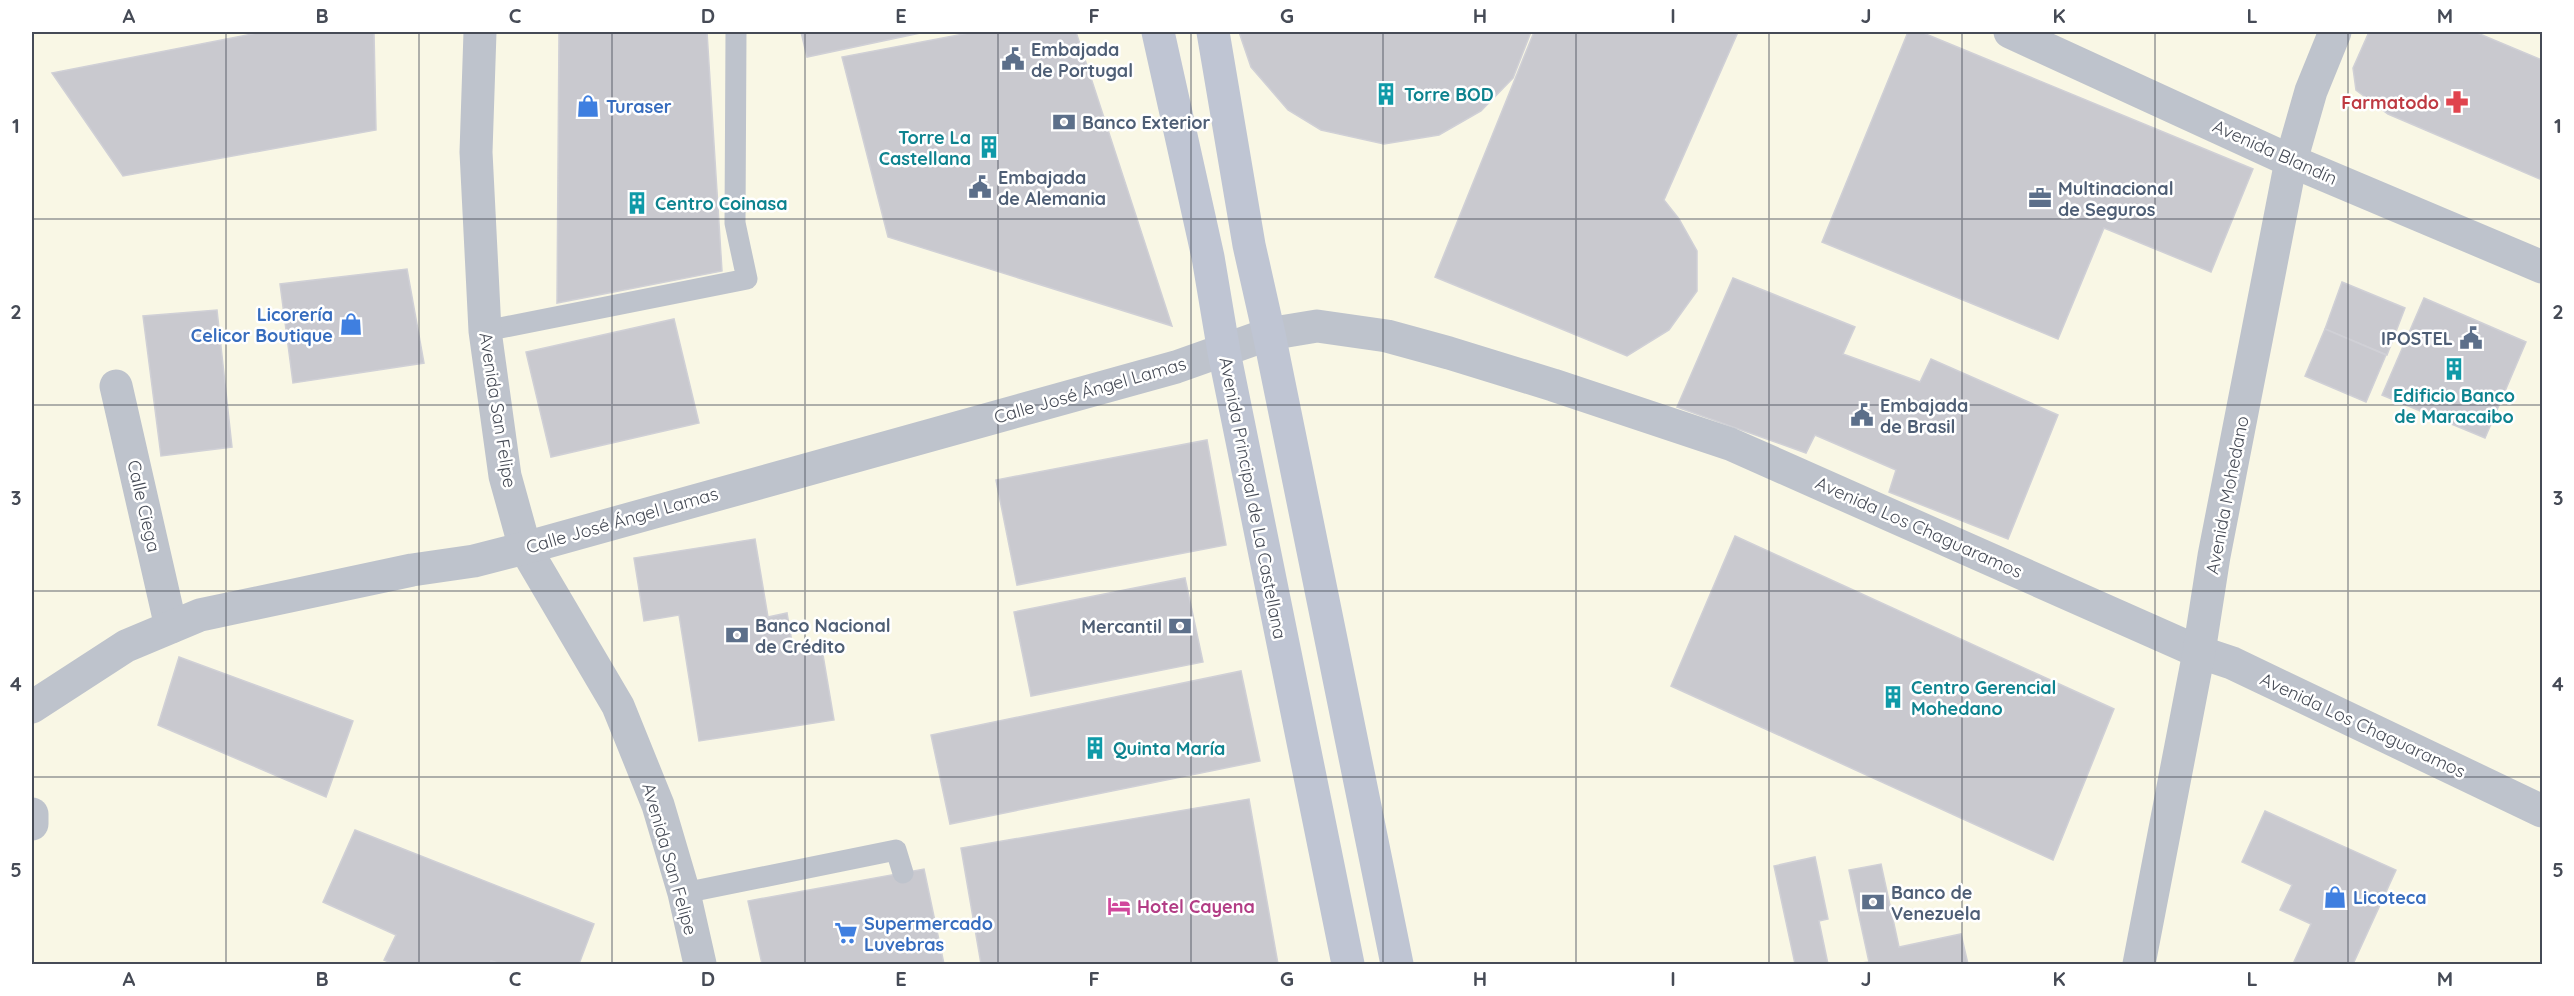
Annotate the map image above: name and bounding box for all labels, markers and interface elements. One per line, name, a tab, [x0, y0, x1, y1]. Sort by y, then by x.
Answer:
text: A	[123, 3, 136, 28]
text: B	[315, 3, 329, 28]
text: C	[509, 3, 522, 28]
text: D	[701, 3, 715, 28]
text: E	[895, 3, 907, 28]
text: F	[1088, 3, 1100, 28]
text: G	[1280, 3, 1294, 28]
text: H	[1473, 3, 1487, 28]
text: I	[1670, 3, 1676, 28]
text: J	[1860, 3, 1872, 28]
text: K	[2052, 3, 2066, 28]
text: L	[2246, 3, 2258, 28]
text: M	[2437, 3, 2453, 28]
place label: Embajada de Portugal	[1031, 38, 1133, 82]
public building icon: Embajada de Portugal	[1000, 46, 1026, 72]
building icon: Torre BOD	[1373, 81, 1399, 107]
place label: Torre BOD	[1404, 83, 1494, 106]
pharmacy icon: Farmatodo	[2444, 89, 2470, 115]
place label: Farmatodo	[2341, 91, 2439, 114]
shop icon: Turaser	[575, 93, 601, 119]
place label: Turaser	[606, 95, 672, 118]
bank icon: Banco Exterior	[1051, 109, 1077, 135]
place label: Banco Exterior	[1082, 111, 1211, 134]
text: 1	[12, 113, 20, 138]
text: 1	[2554, 113, 2562, 138]
street label: Avenida Blandín	[2209, 114, 2341, 190]
place label: Torre La Castellana	[879, 126, 971, 170]
building icon: Torre La Castellana	[976, 134, 1002, 160]
place label: Embajada de Alemania	[998, 166, 1106, 210]
public building icon: Embajada de Alemania	[967, 174, 993, 200]
place label: Multinacional de Seguros	[2058, 177, 2174, 221]
office icon: Multinacional de Seguros	[2027, 185, 2053, 211]
building icon: Centro Coinasa	[624, 190, 650, 216]
place label: Centro Coinasa	[655, 192, 788, 215]
text: 2	[10, 299, 22, 324]
text: 2	[2552, 299, 2564, 324]
place label: Licorería Celicor Boutique	[191, 303, 333, 347]
shop icon: Licorería Celicor Boutique	[338, 311, 364, 337]
public building icon: IPOSTEL	[2458, 325, 2484, 351]
place label: IPOSTEL	[2381, 327, 2453, 350]
street label: Avenida San Felipe	[474, 331, 522, 489]
street label: Calle José Ángel Lamas	[991, 352, 1189, 428]
street label: Avenida Principal de La Castellana	[1214, 355, 1292, 641]
building icon: Edificio Banco de Maracaibo	[2441, 356, 2467, 382]
place label: Edificio Banco de Maracaibo	[2393, 384, 2515, 428]
place label: Embajada de Brasil	[1880, 394, 1968, 438]
public building icon: Embajada de Brasil	[1849, 402, 1875, 428]
street label: Avenida Mohedano	[2200, 414, 2254, 576]
street label: Calle Ciega	[122, 458, 166, 554]
street label: Avenida Los Chaguaramos	[1812, 471, 2026, 583]
street label: Calle José Ángel Lamas	[523, 482, 721, 558]
text: 3	[11, 485, 21, 510]
text: 3	[2553, 485, 2563, 510]
bank icon: Mercantil	[1167, 613, 1193, 639]
place label: Banco Nacional de Crédito	[755, 614, 891, 658]
place label: Mercantil	[1081, 615, 1162, 638]
bank icon: Banco Nacional de Crédito	[724, 622, 750, 648]
street label: Avenida Los Chaguaramos	[2257, 667, 2469, 783]
text: 4	[10, 671, 22, 696]
text: 4	[2552, 671, 2564, 696]
place label: Centro Gerencial Mohedano	[1911, 676, 2056, 720]
building icon: Centro Gerencial Mohedano	[1880, 684, 1906, 710]
building icon: Quinta María	[1082, 735, 1108, 761]
place label: Quinta María	[1113, 737, 1225, 760]
street label: Avenida San Felipe	[637, 780, 703, 938]
text: 5	[10, 857, 22, 882]
text: 5	[2552, 857, 2564, 882]
place label: Banco de Venezuela	[1891, 881, 1981, 925]
shop icon: Licoteca	[2322, 884, 2348, 910]
place label: Licoteca	[2353, 886, 2427, 909]
bank icon: Banco de Venezuela	[1860, 889, 1886, 915]
hotel icon: Hotel Cayena	[1106, 893, 1132, 919]
place label: Hotel Cayena	[1137, 895, 1255, 918]
place label: Supermercado Luvebras	[864, 912, 993, 956]
supermarket icon: Supermercado Luvebras	[833, 920, 859, 946]
text: A	[123, 966, 136, 991]
text: B	[315, 966, 329, 991]
text: C	[509, 966, 522, 991]
text: D	[701, 966, 715, 991]
text: E	[895, 966, 907, 991]
text: F	[1088, 966, 1100, 991]
text: G	[1280, 966, 1294, 991]
text: H	[1473, 966, 1487, 991]
text: I	[1670, 966, 1676, 991]
text: J	[1860, 966, 1872, 991]
text: K	[2052, 966, 2066, 991]
text: L	[2246, 966, 2258, 991]
text: M	[2437, 966, 2453, 991]

